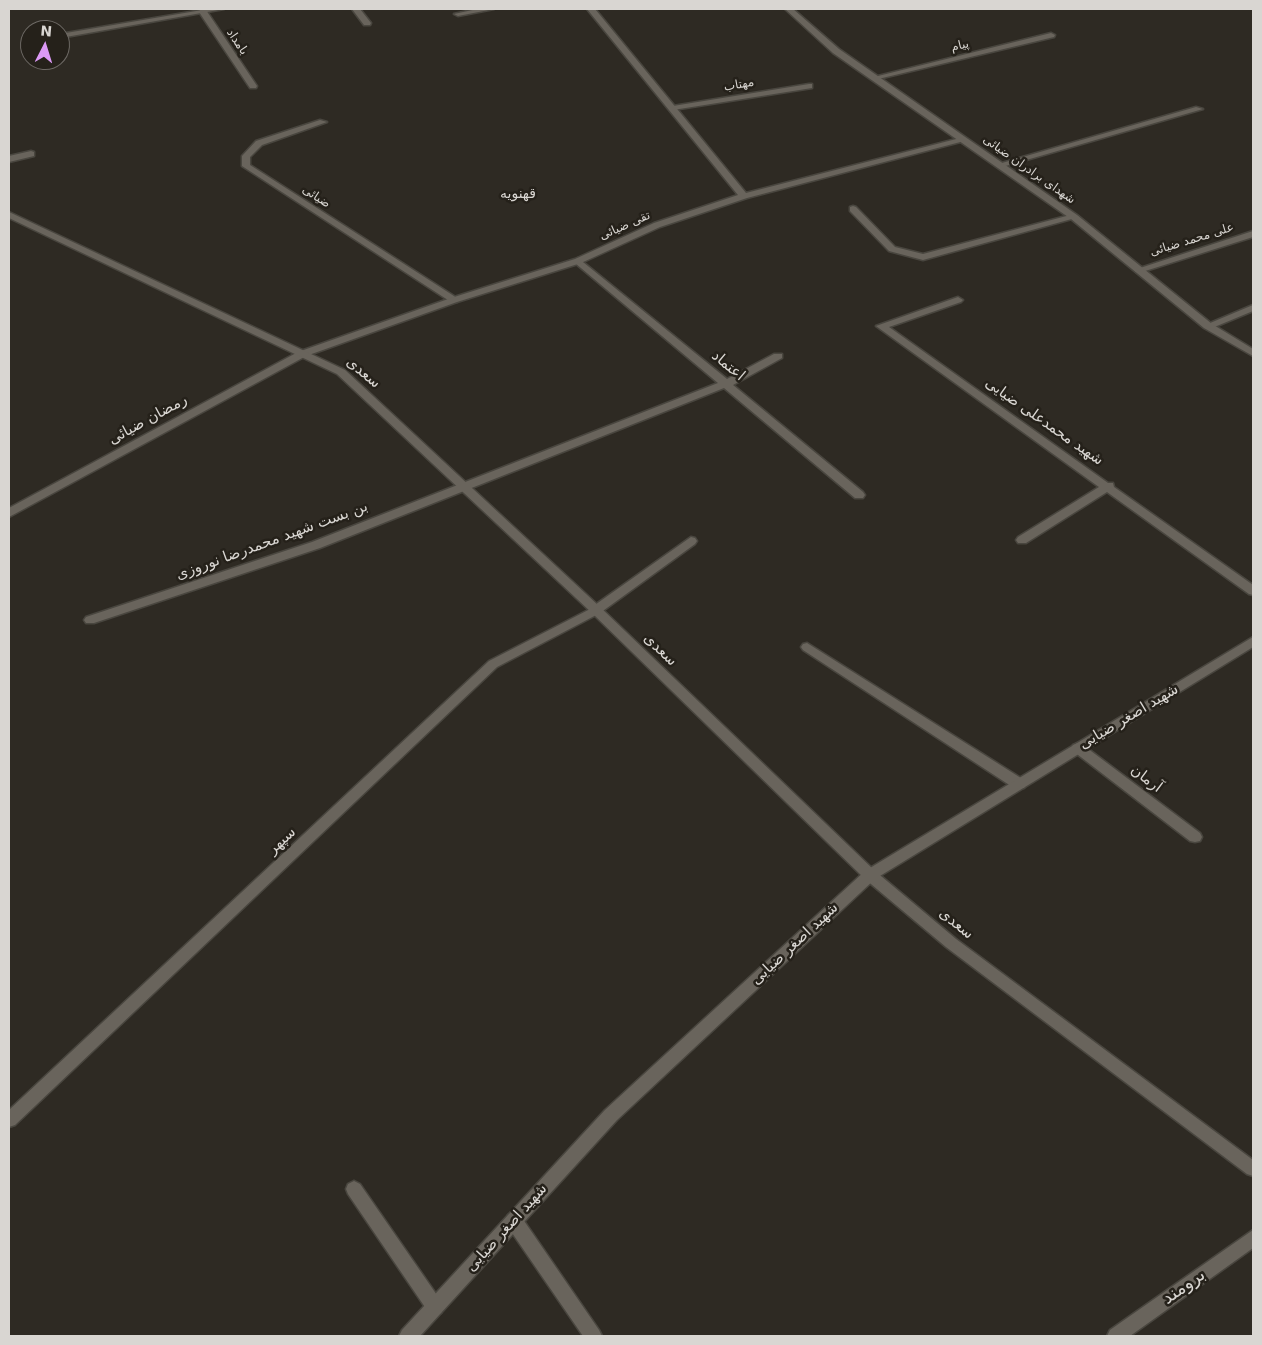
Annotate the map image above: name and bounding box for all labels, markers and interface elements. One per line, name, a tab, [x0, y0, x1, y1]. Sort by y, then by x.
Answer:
north arrow	[20, 20, 70, 70]
text: N	[40, 23, 53, 40]
street label: بامداد	[223, 26, 251, 58]
street label: پیام	[950, 37, 970, 55]
street label: مهتاب	[723, 75, 755, 95]
street label: شهدای برادران ضیائی	[980, 133, 1078, 207]
street label: ضیائی	[299, 183, 333, 211]
district label: قهنویه	[500, 186, 536, 202]
street label: تقی ضیائی	[597, 208, 653, 244]
street label: علی محمد ضیائی	[1148, 220, 1236, 260]
street label: اعتماد	[708, 347, 748, 385]
street label: سعدی	[342, 353, 384, 393]
street label: شهید محمدعلی ضیایی	[981, 374, 1107, 470]
street label: رمضان ضیائی	[106, 391, 190, 449]
street label: بن بست شهید محمدرضا نوروزی	[174, 498, 370, 584]
street label: سعدی	[640, 630, 680, 670]
street label: شهید اصغر ضیایی	[1076, 680, 1182, 754]
street label: آرمان	[1127, 761, 1165, 797]
street label: سپهر	[264, 823, 300, 859]
street label: شهید اصغر ضیایی	[748, 899, 842, 989]
street label: سعدی	[935, 905, 977, 943]
street label: شهید اصغر ضیایی	[463, 1180, 551, 1276]
street label: برومند	[1158, 1264, 1210, 1310]

